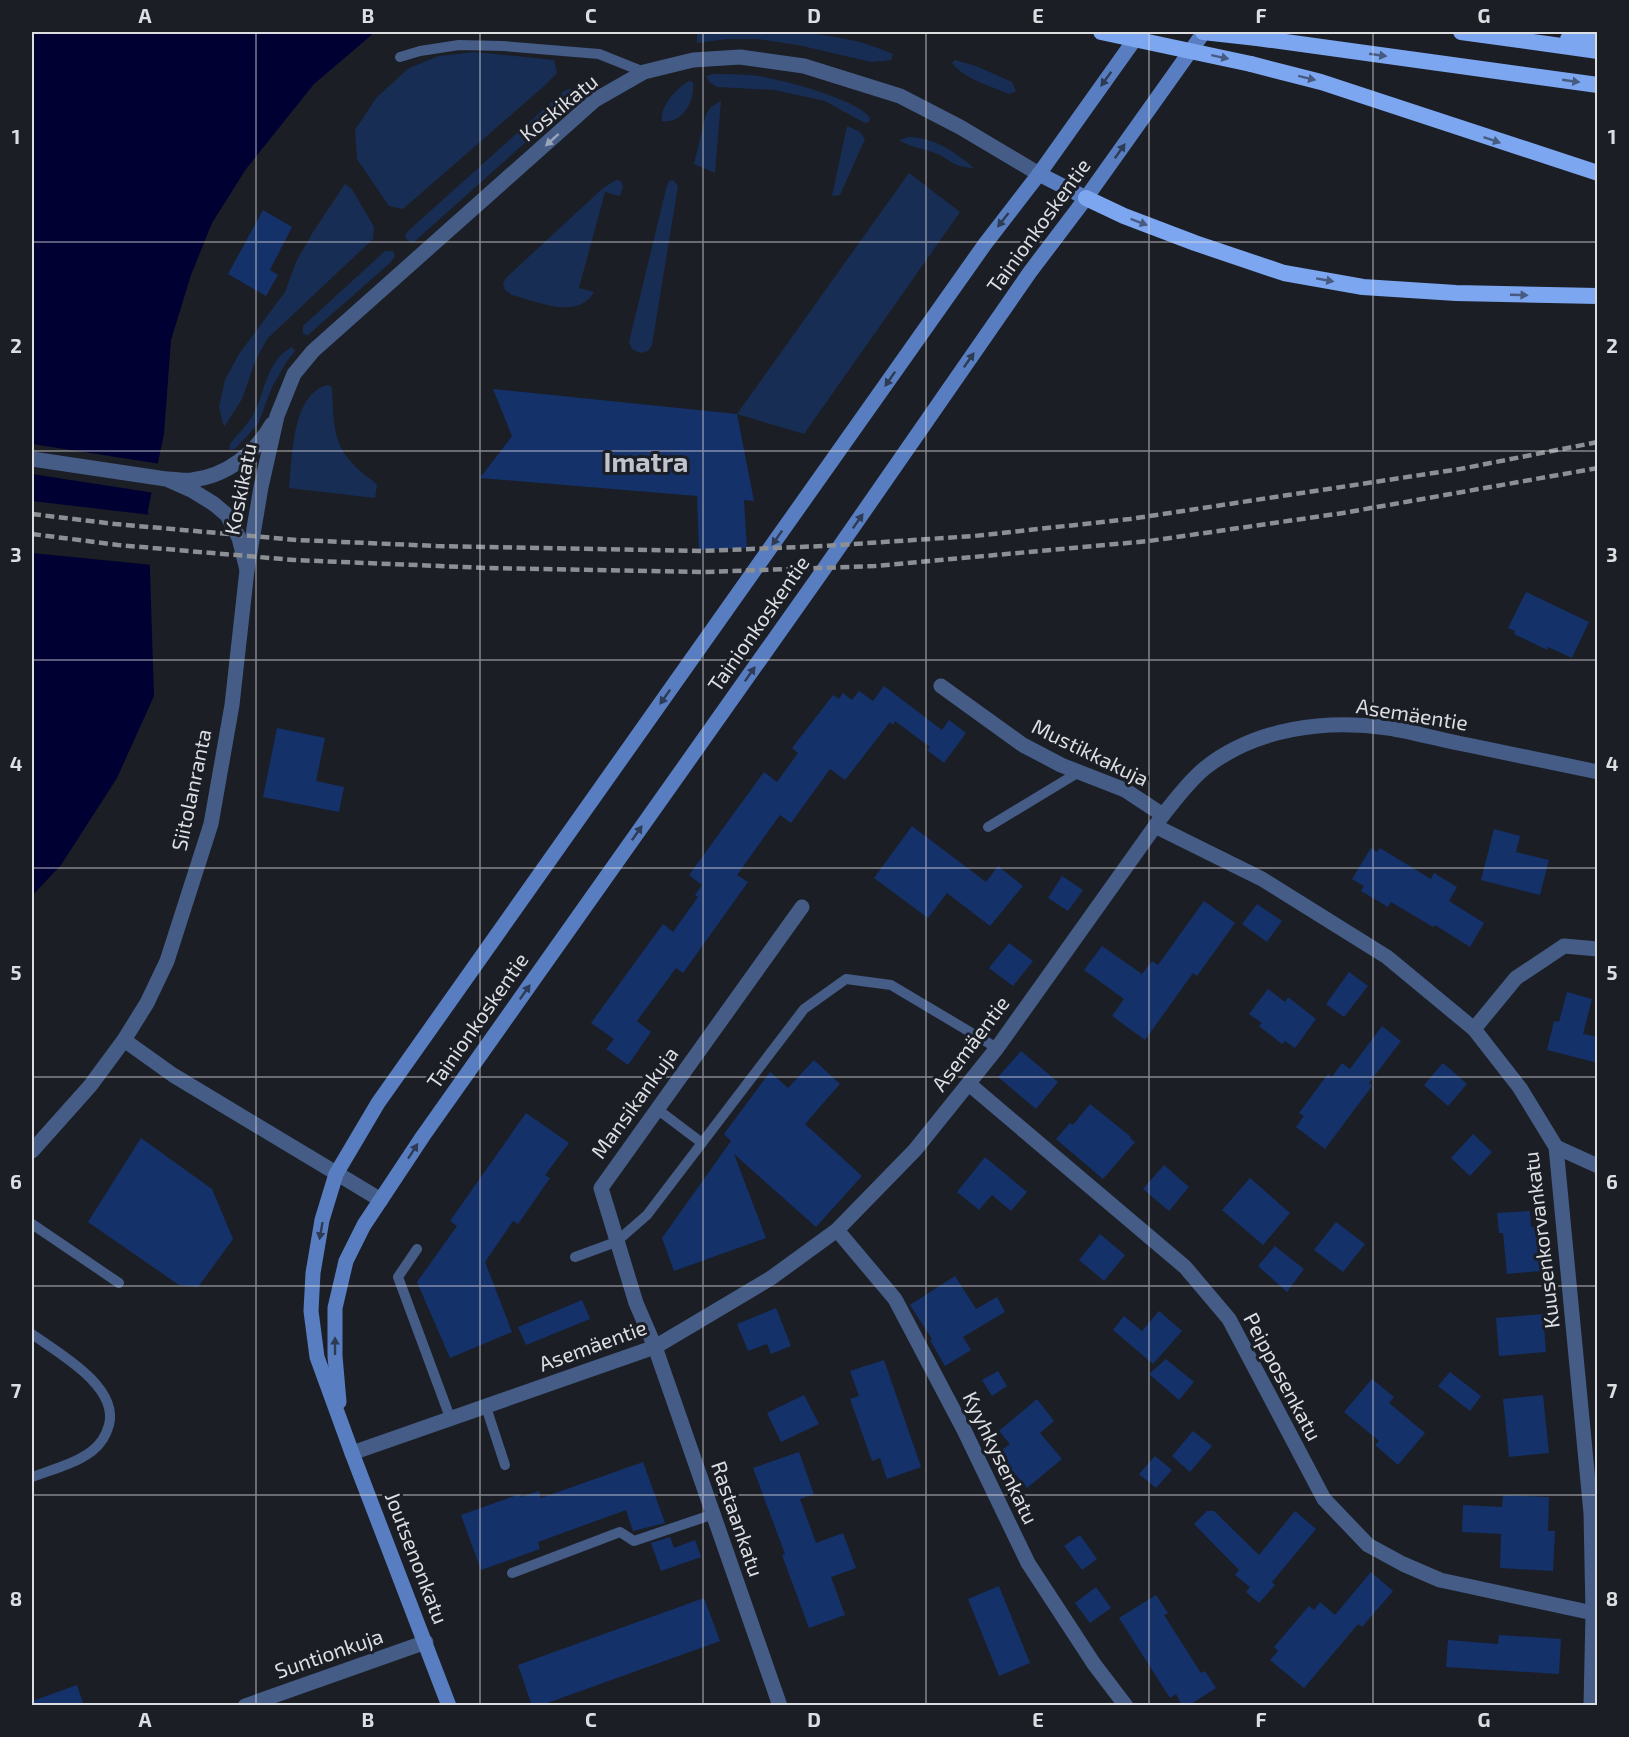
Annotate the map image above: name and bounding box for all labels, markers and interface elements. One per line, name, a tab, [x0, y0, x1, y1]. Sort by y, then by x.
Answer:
text: A	[138, 3, 152, 27]
text: B	[362, 3, 374, 27]
text: C	[585, 3, 597, 27]
text: D	[807, 3, 821, 27]
text: E	[1032, 3, 1044, 27]
text: F	[1255, 3, 1267, 27]
text: G	[1478, 3, 1490, 27]
one-way arrow	[1368, 50, 1387, 59]
one-way arrow	[1211, 53, 1229, 63]
street label: Koskikatu	[514, 68, 602, 146]
one-way arrow	[1100, 71, 1112, 87]
one-way arrow	[1298, 74, 1317, 84]
one-way arrow	[1561, 77, 1580, 86]
text: 1	[12, 124, 20, 148]
text: 1	[1608, 124, 1616, 148]
one-way arrow	[545, 133, 560, 146]
one-way arrow	[1483, 135, 1501, 145]
one-way arrow	[1114, 143, 1126, 159]
street label: Tainionkoskentie	[981, 153, 1095, 297]
one-way arrow	[997, 212, 1010, 228]
one-way arrow	[1131, 217, 1149, 227]
one-way arrow	[1316, 276, 1335, 285]
one-way arrow	[1510, 290, 1529, 299]
text: 2	[10, 333, 22, 357]
text: 2	[1606, 333, 1618, 357]
one-way arrow	[963, 353, 975, 369]
one-way arrow	[884, 370, 896, 386]
street label: Koskikatu	[218, 441, 261, 537]
district label: Imatra	[604, 445, 688, 477]
one-way arrow	[852, 513, 864, 529]
one-way arrow	[771, 529, 783, 545]
text: 3	[10, 542, 22, 566]
text: 3	[1606, 542, 1618, 566]
street label: Tainionkoskentie	[702, 551, 814, 696]
one-way arrow	[744, 666, 756, 682]
one-way arrow	[660, 689, 671, 705]
street label: Asemäentie	[1355, 692, 1470, 735]
street label: Mustikkakuja	[1028, 713, 1153, 792]
street label: Siitolanranta	[165, 727, 216, 853]
text: 4	[10, 751, 23, 775]
text: 4	[1606, 751, 1619, 775]
one-way arrow	[631, 825, 643, 841]
street label: Tainionkoskentie	[421, 948, 533, 1093]
text: 5	[10, 960, 22, 984]
text: 5	[1606, 960, 1618, 984]
one-way arrow	[519, 984, 531, 1000]
street label: Asemäentie	[926, 990, 1014, 1096]
street label: Mansikankuja	[585, 1041, 683, 1163]
one-way arrow	[407, 1143, 418, 1160]
street label: Kuusenkorvankatu	[1517, 1150, 1564, 1330]
text: 6	[10, 1169, 22, 1193]
text: 6	[1606, 1169, 1618, 1193]
one-way arrow	[316, 1221, 325, 1240]
street label: Peipposenkatu	[1239, 1308, 1328, 1445]
street label: Asemäentie	[535, 1314, 650, 1376]
one-way arrow	[330, 1337, 340, 1356]
text: 7	[11, 1378, 22, 1402]
text: 7	[1607, 1378, 1618, 1402]
street label: Kyyhkysenkatu	[958, 1387, 1044, 1528]
street label: Rastaankatu	[707, 1457, 770, 1580]
street label: Joutsenonkatu	[381, 1488, 454, 1627]
text: 8	[10, 1586, 22, 1610]
text: 8	[1606, 1586, 1618, 1610]
street label: Suntionkuja	[271, 1622, 386, 1684]
text: A	[138, 1707, 152, 1731]
text: B	[362, 1707, 374, 1731]
text: C	[585, 1707, 597, 1731]
text: D	[807, 1707, 821, 1731]
text: E	[1032, 1707, 1044, 1731]
text: F	[1255, 1707, 1267, 1731]
text: G	[1478, 1707, 1490, 1731]

